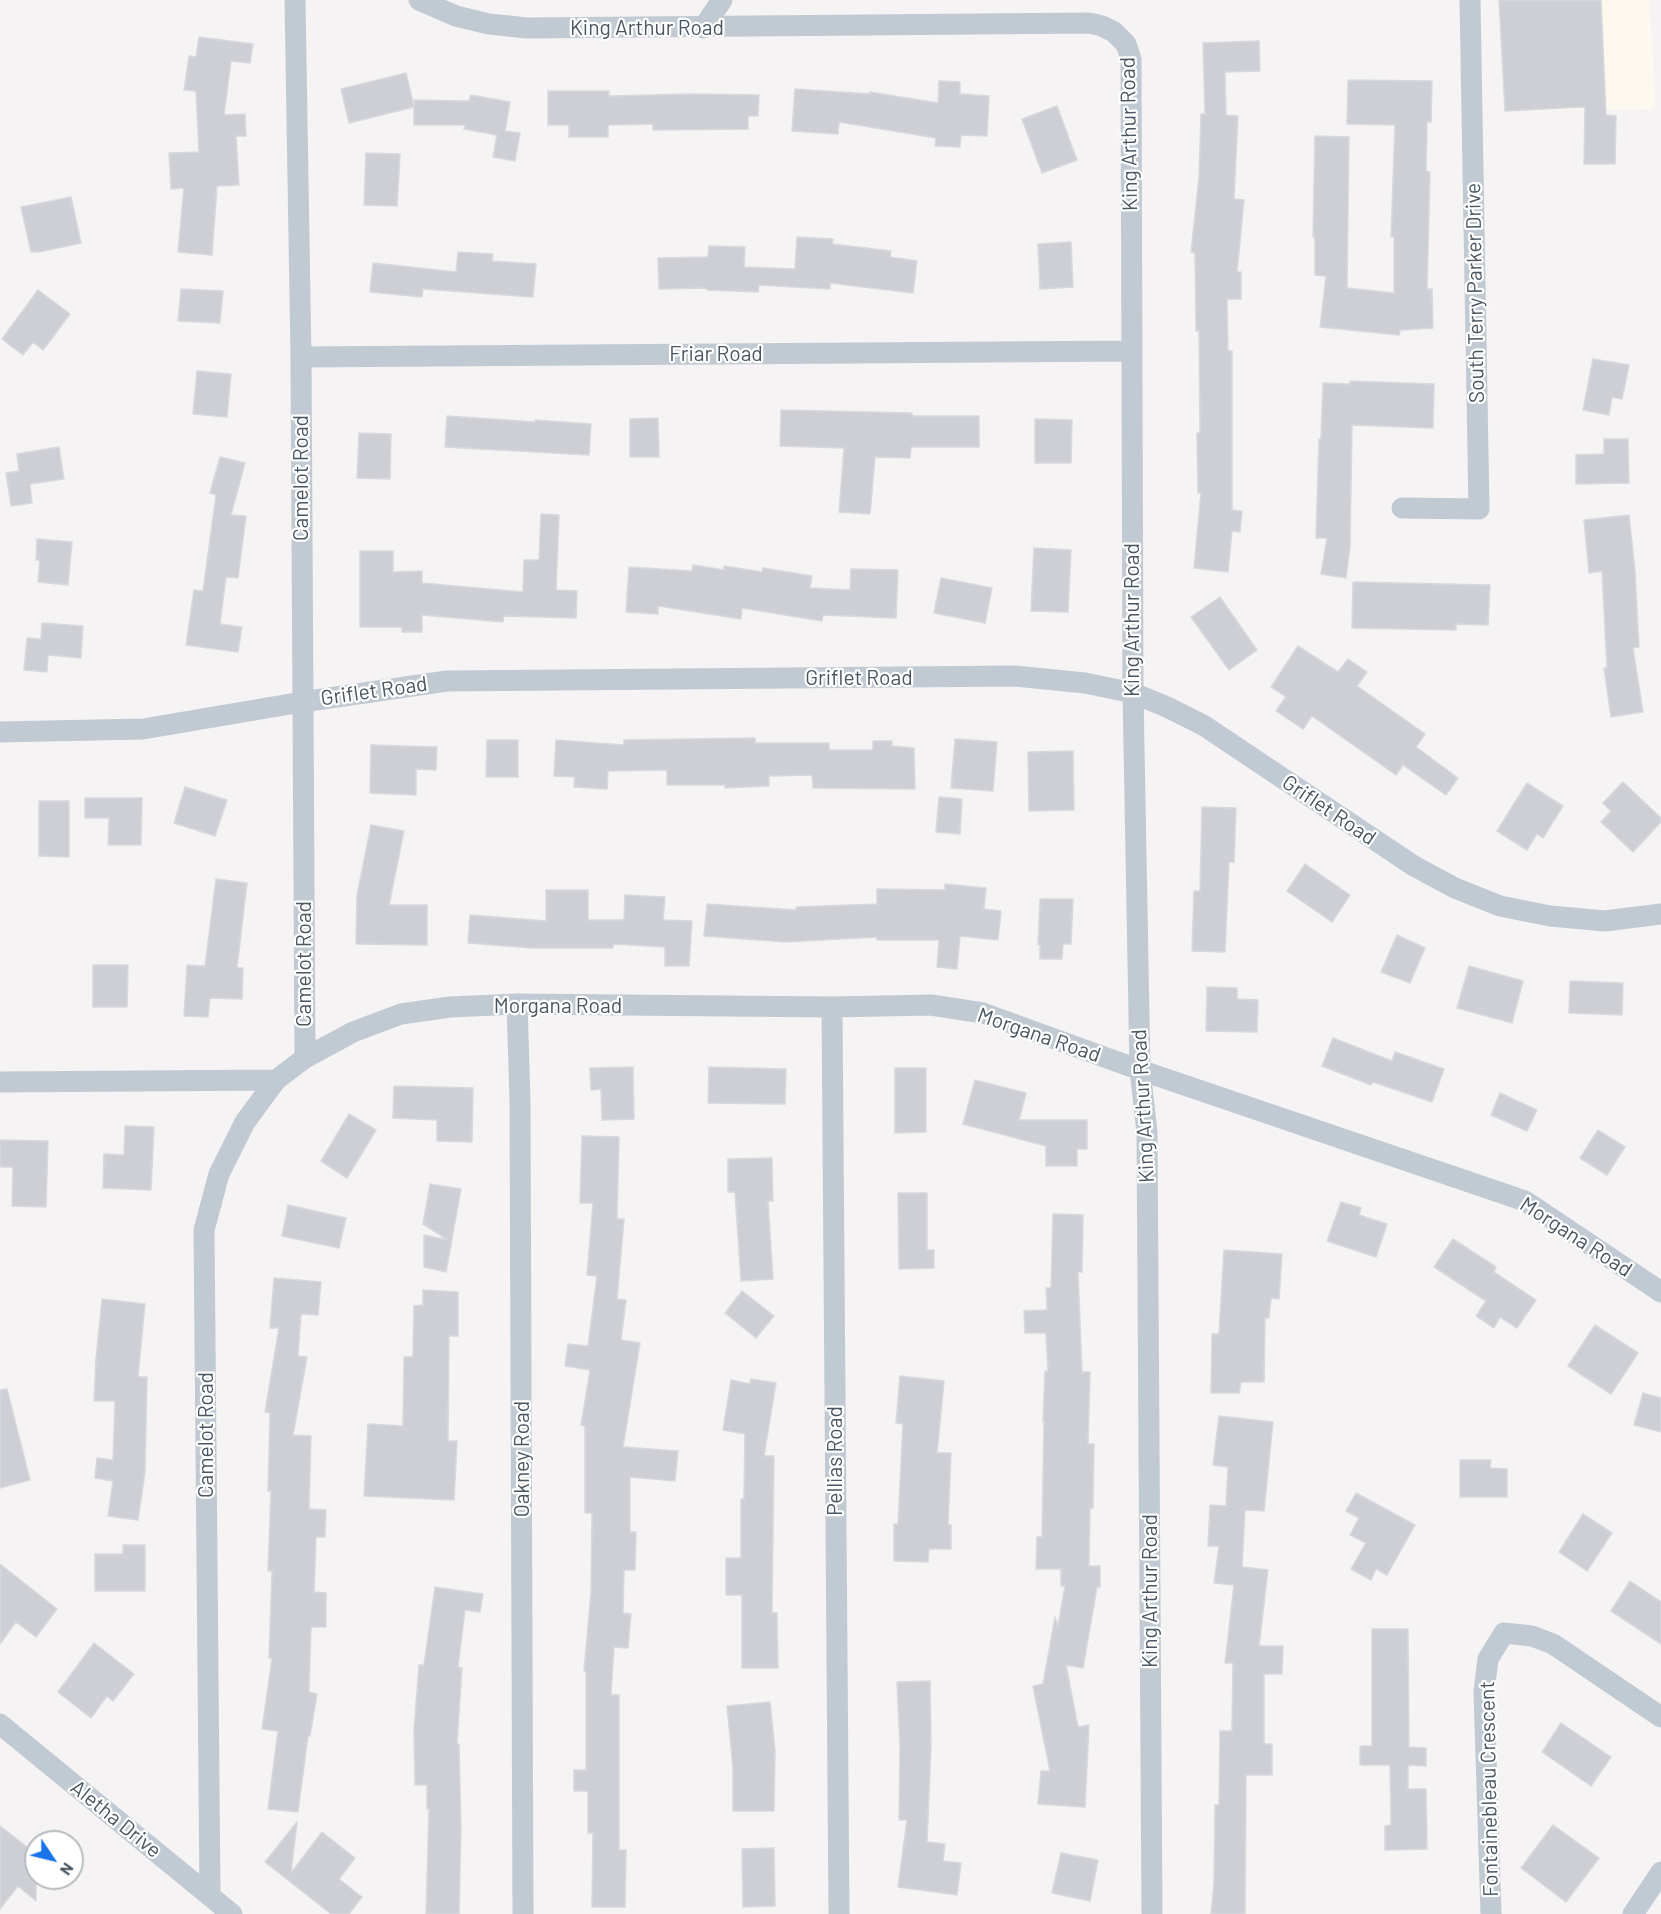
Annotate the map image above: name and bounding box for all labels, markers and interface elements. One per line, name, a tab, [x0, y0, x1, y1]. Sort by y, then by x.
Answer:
street label: King Arthur Road	[570, 15, 724, 41]
street label: King Arthur Road	[1115, 57, 1143, 211]
street label: South Terry Parker Drive	[1460, 183, 1490, 403]
street label: Friar Road	[669, 341, 763, 367]
street label: Camelot Road	[288, 415, 314, 541]
street label: King Arthur Road	[1119, 543, 1145, 697]
street label: Griflet Road	[805, 665, 913, 691]
street label: Griflet Road	[319, 671, 429, 711]
street label: Griflet Road	[1277, 769, 1381, 851]
street label: Camelot Road	[291, 901, 317, 1027]
street label: Morgana Road	[494, 993, 622, 1019]
street label: Morgana Road	[974, 1002, 1104, 1068]
street label: King Arthur Road	[1126, 1028, 1160, 1184]
street label: Morgana Road	[1515, 1191, 1637, 1283]
street label: Camelot Road	[193, 1372, 219, 1498]
street label: Oakney Road	[509, 1401, 535, 1517]
street label: Pellias Road	[822, 1406, 848, 1516]
street label: King Arthur Road	[1137, 1514, 1163, 1668]
street label: Fontainebleau Crescent	[1475, 1681, 1503, 1897]
street label: Aletha Drive	[66, 1775, 166, 1863]
north arrow	[24, 1830, 84, 1890]
text: N	[57, 1860, 78, 1879]

